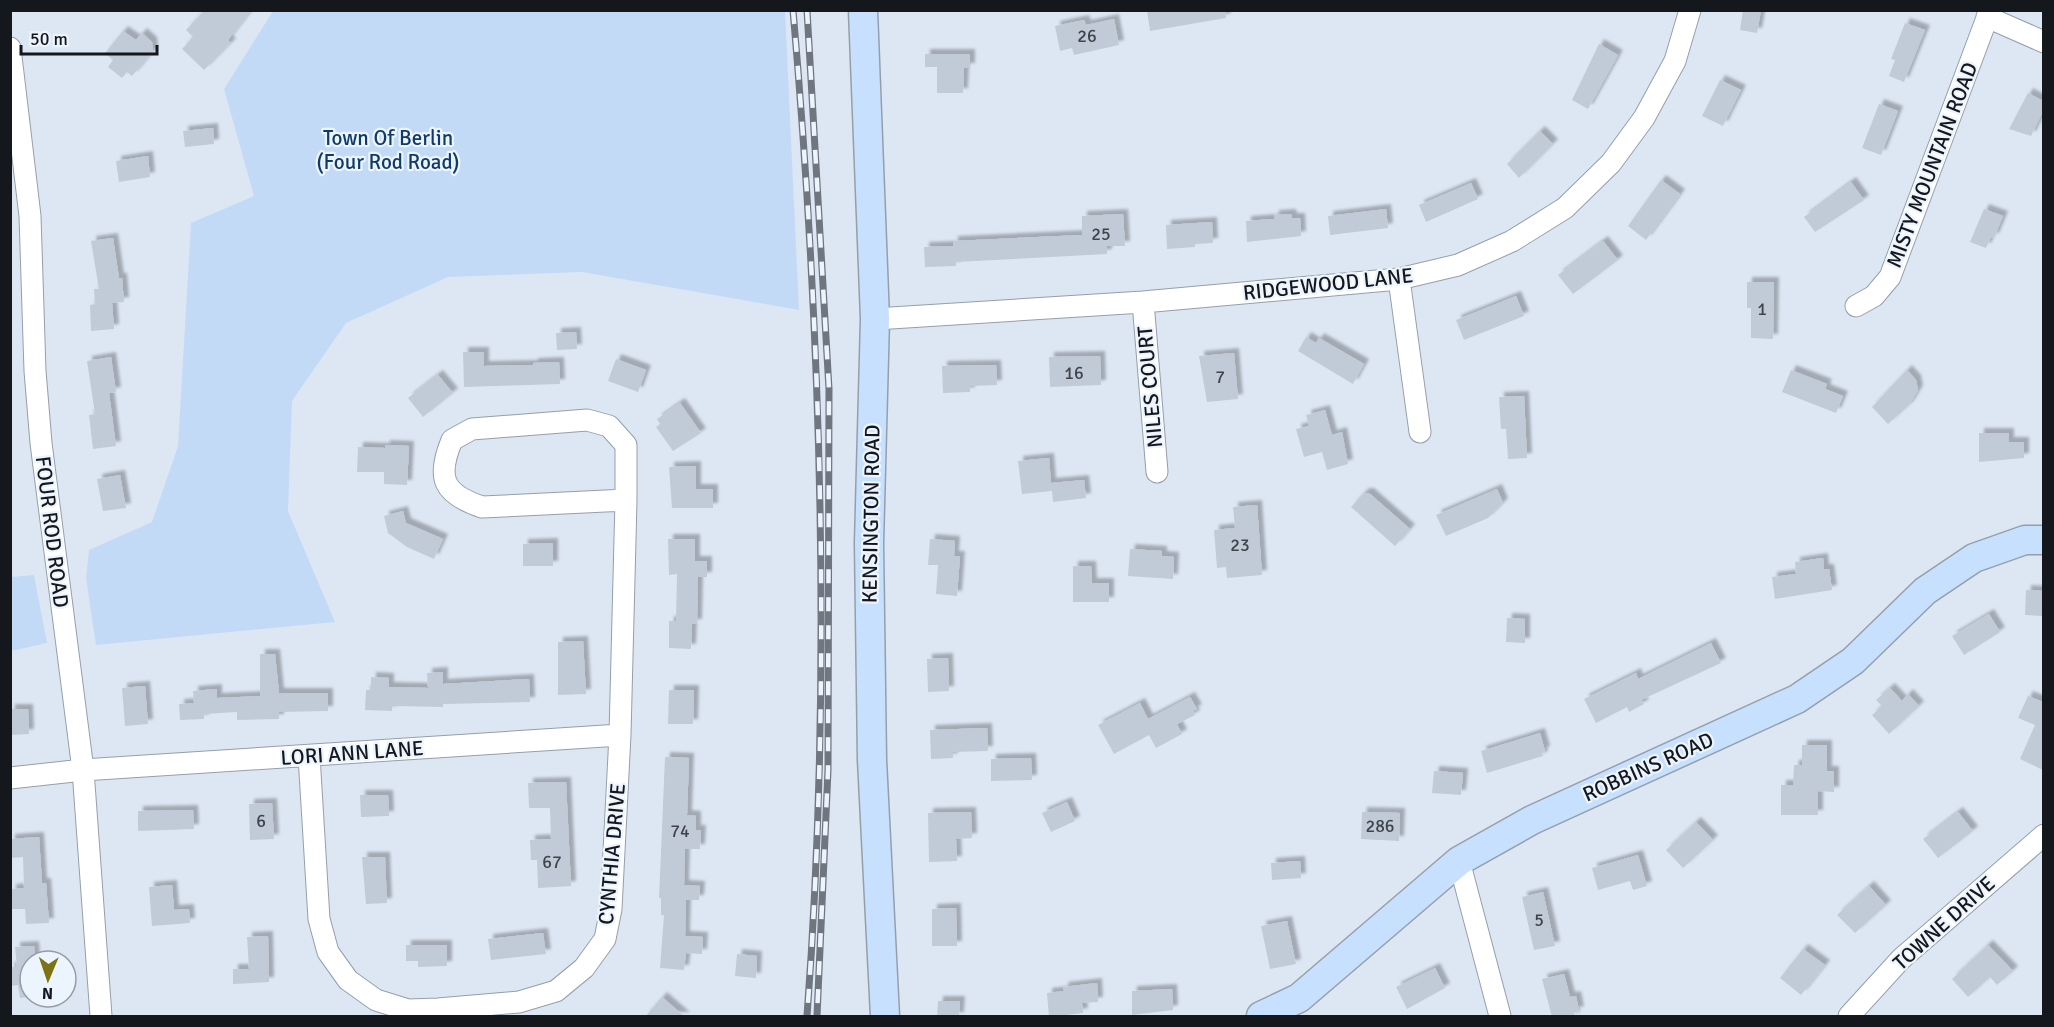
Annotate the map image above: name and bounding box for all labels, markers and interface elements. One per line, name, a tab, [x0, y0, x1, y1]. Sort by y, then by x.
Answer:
scale bar	[21, 18, 158, 56]
house number: 26	[1077, 25, 1097, 47]
text: 50 m	[30, 28, 68, 50]
street label: MISTY MOUNTAIN ROAD	[1881, 59, 1983, 271]
park label: Town Of Berlin (Four Rod Road)	[317, 125, 459, 175]
house number: 25	[1091, 223, 1111, 245]
street label: RIDGEWOOD LANE	[1242, 262, 1414, 306]
house number: 1	[1757, 298, 1767, 320]
street label: NILES COURT	[1132, 324, 1168, 449]
house number: 16	[1064, 362, 1084, 384]
house number: 7	[1215, 366, 1225, 388]
street label: KENSINGTON ROAD	[856, 424, 886, 604]
street label: FOUR ROD ROAD	[30, 455, 74, 609]
house number: 23	[1230, 534, 1250, 556]
street label: ROBBINS ROAD	[1579, 727, 1717, 807]
street label: LORI ANN LANE	[280, 735, 424, 771]
street label: CYNTHIA DRIVE	[593, 782, 631, 926]
house number: 6	[256, 810, 266, 832]
house number: 286	[1365, 815, 1395, 837]
house number: 74	[670, 820, 690, 842]
house number: 67	[542, 851, 562, 873]
street label: TOWNE DRIVE	[1888, 870, 2000, 976]
house number: 5	[1534, 909, 1544, 931]
north arrow	[18, 949, 78, 1009]
text: N	[42, 983, 53, 1003]

